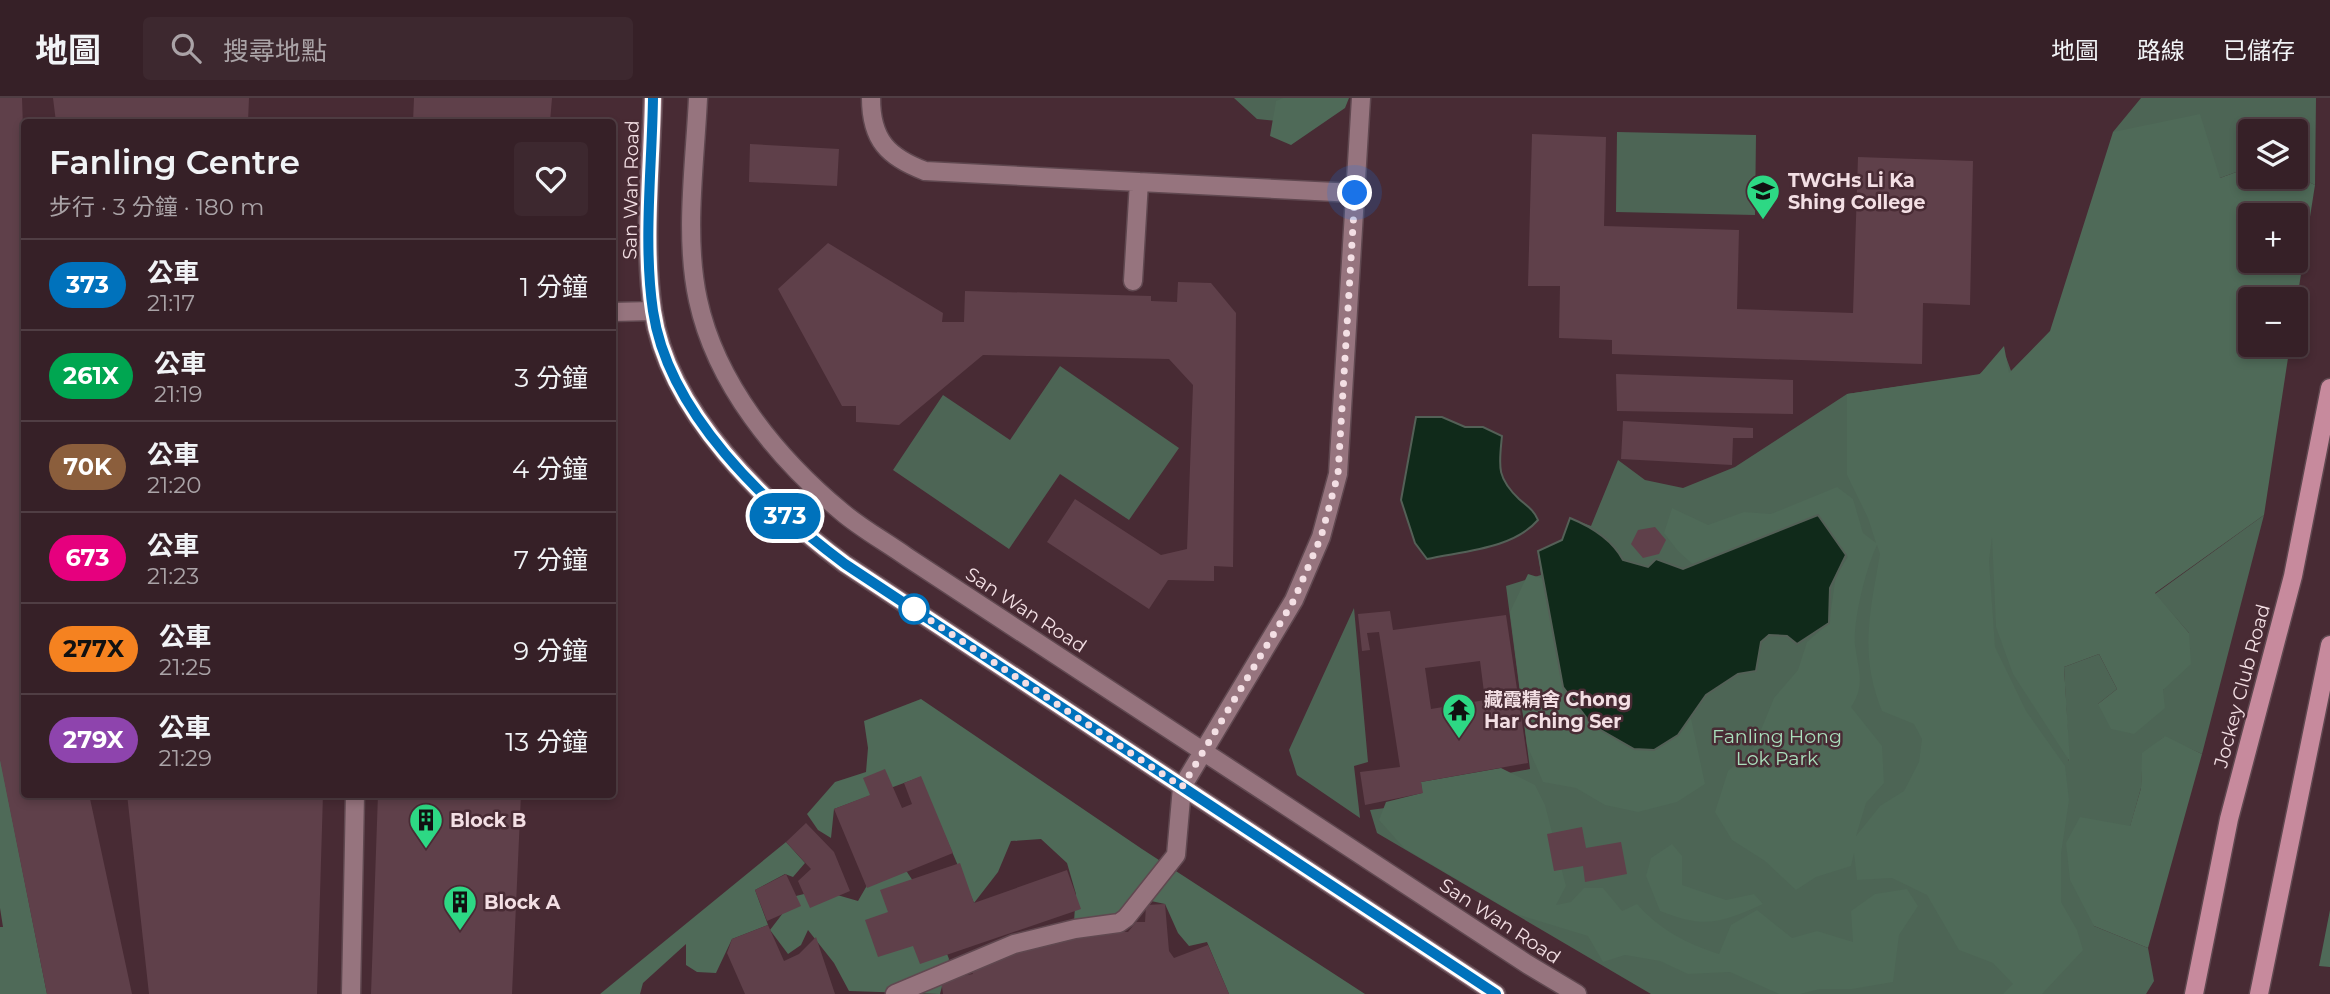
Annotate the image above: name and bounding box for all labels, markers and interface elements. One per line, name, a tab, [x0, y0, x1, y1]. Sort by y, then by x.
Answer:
search box	[143, 17, 633, 80]
icon: search	[167, 29, 205, 67]
text: 地圖	[35, 30, 101, 70]
text: 搜尋地點	[223, 35, 327, 67]
text: 地圖	[2051, 36, 2099, 65]
text: 路線	[2137, 36, 2185, 65]
text: 已儲存	[2223, 36, 2295, 65]
map controls	[2238, 119, 2308, 357]
button: layers	[2238, 119, 2308, 189]
street label: San Wan Road	[618, 120, 644, 260]
text: Fanling Centre	[49, 142, 300, 182]
button: heart	[514, 142, 588, 216]
place label: TWGHs Li Ka Shing College	[1788, 169, 1925, 214]
school or university icon: TWGHs Li Ka Shing College	[1744, 172, 1782, 221]
your location	[1337, 175, 1372, 210]
text: 步行 · 3 分鐘 · 180 m	[49, 193, 264, 221]
button: +	[2238, 203, 2308, 273]
text: 公車	[147, 257, 199, 289]
text: 373	[66, 270, 109, 299]
text: 1 分鐘	[520, 271, 588, 303]
button: −	[2238, 287, 2308, 357]
text: 21:17	[147, 289, 195, 317]
text: 公車	[154, 348, 206, 380]
text: 261X	[63, 361, 119, 390]
text: 3 分鐘	[515, 362, 588, 394]
text: 21:19	[154, 380, 203, 408]
text: 公車	[147, 439, 199, 471]
text: 70K	[63, 452, 112, 481]
text: 4 分鐘	[512, 453, 588, 485]
text: 21:20	[147, 471, 201, 499]
line badge: 373	[745, 493, 825, 539]
text: 373	[764, 501, 806, 530]
text: 公車	[147, 530, 199, 562]
text: 673	[65, 543, 110, 572]
text: 7 分鐘	[514, 544, 588, 576]
text: 21:23	[147, 562, 199, 590]
street label: San Wan Road	[961, 562, 1091, 658]
unlabelled marker	[899, 594, 929, 624]
street label: Jockey Club Road	[2209, 602, 2275, 771]
text: 公車	[159, 621, 211, 653]
text: 277X	[63, 634, 124, 663]
text: 9 分鐘	[513, 635, 588, 667]
text: 21:25	[159, 653, 211, 681]
place label: 藏霞精舍 Chong Har Ching Ser	[1484, 688, 1631, 733]
temple icon: 藏霞精舍 Chong Har Ching Ser	[1440, 691, 1478, 740]
text: 公車	[159, 712, 211, 744]
text: 279X	[63, 725, 124, 754]
park label: Fanling Hong Lok Park	[1712, 725, 1842, 770]
text: 13 分鐘	[505, 726, 588, 758]
text: 21:29	[159, 744, 212, 772]
building icon: Block B	[407, 801, 445, 850]
place label: Block B	[450, 809, 526, 832]
street label: San Wan Road	[1435, 873, 1565, 969]
building icon: Block A	[441, 883, 479, 932]
place label: Block A	[484, 891, 561, 914]

